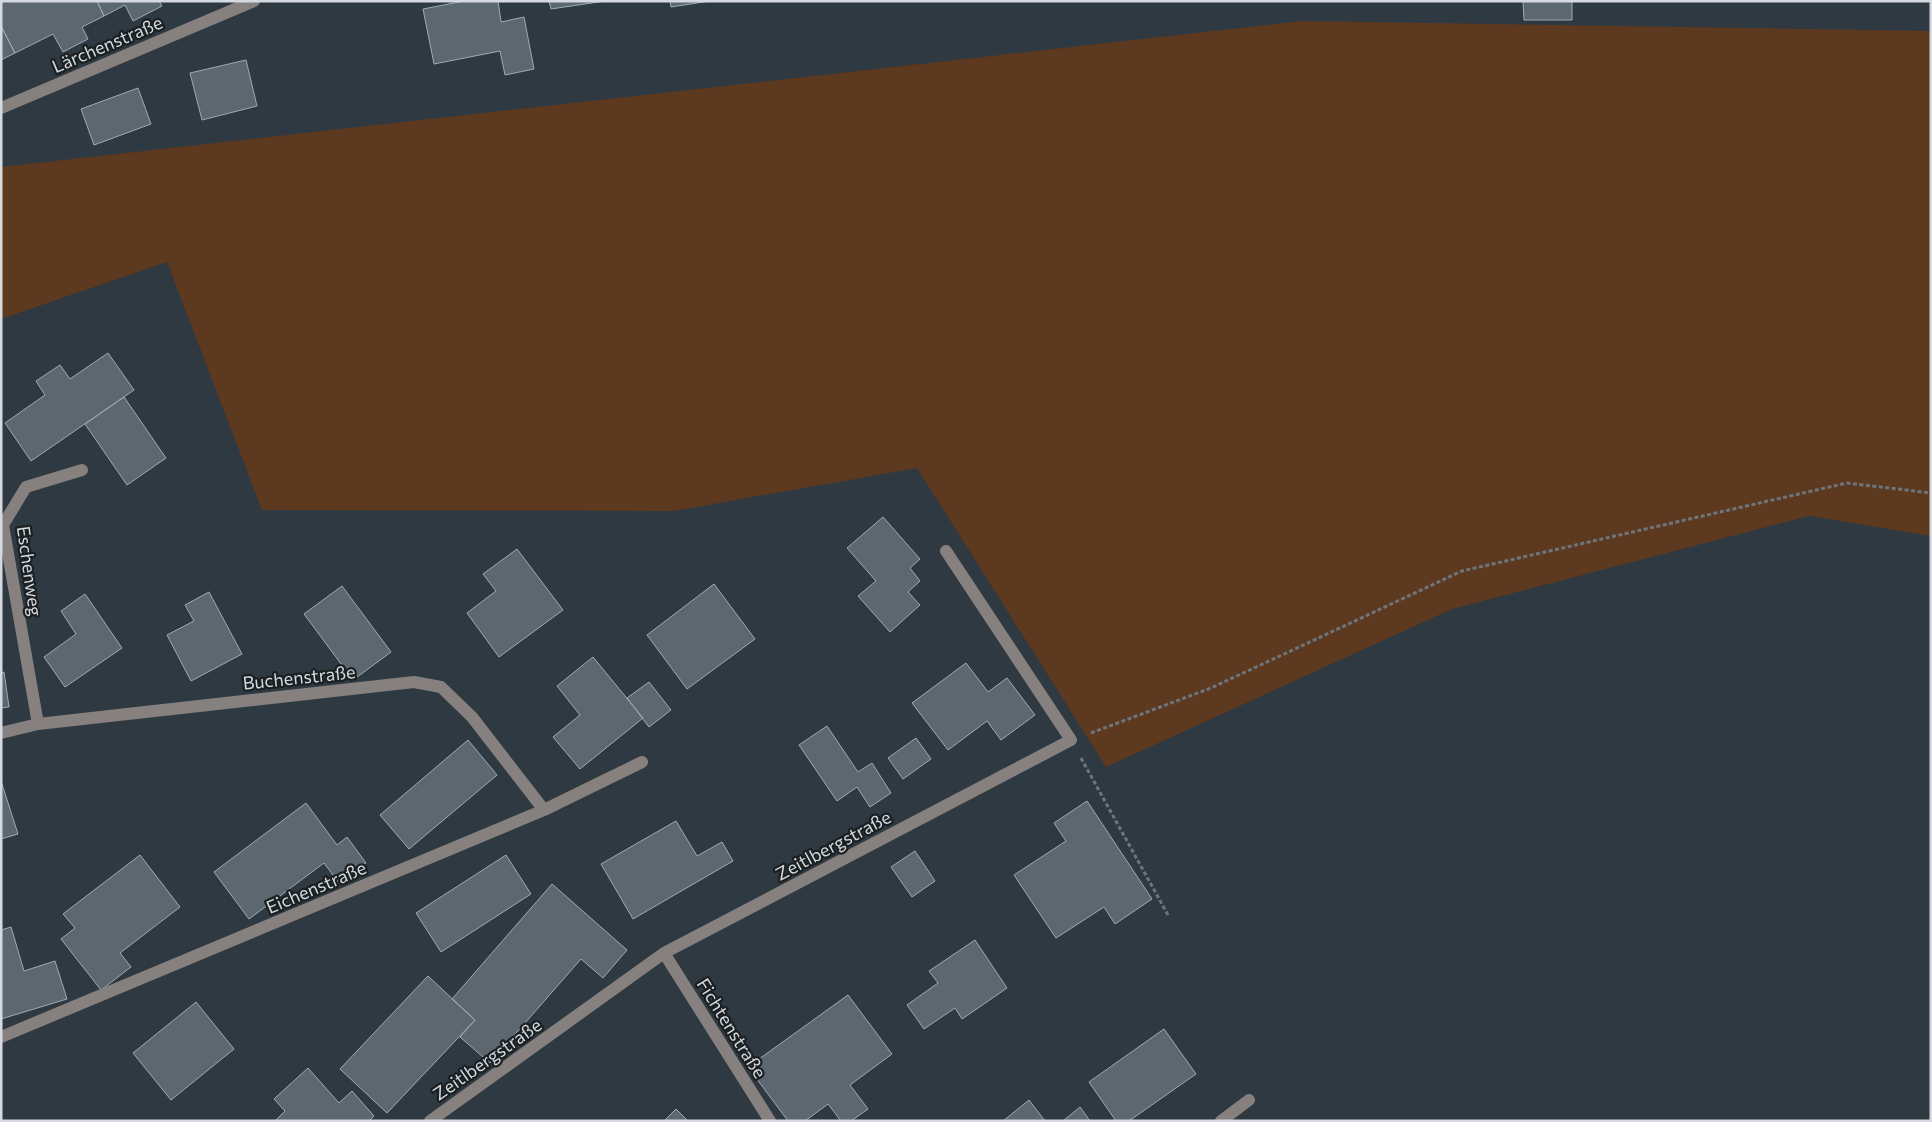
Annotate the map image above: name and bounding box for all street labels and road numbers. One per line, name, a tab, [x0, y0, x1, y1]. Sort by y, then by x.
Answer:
street label: Lärchenstraße	[48, 11, 166, 77]
street label: Eschenweg	[13, 524, 47, 618]
street label: Buchenstraße	[242, 660, 356, 694]
street label: Zeitlbergstraße	[771, 805, 895, 885]
street label: Eichenstraße	[263, 856, 369, 918]
street label: Fichtenstraße	[693, 974, 771, 1082]
street label: Zeitlbergstraße	[428, 1013, 546, 1105]

